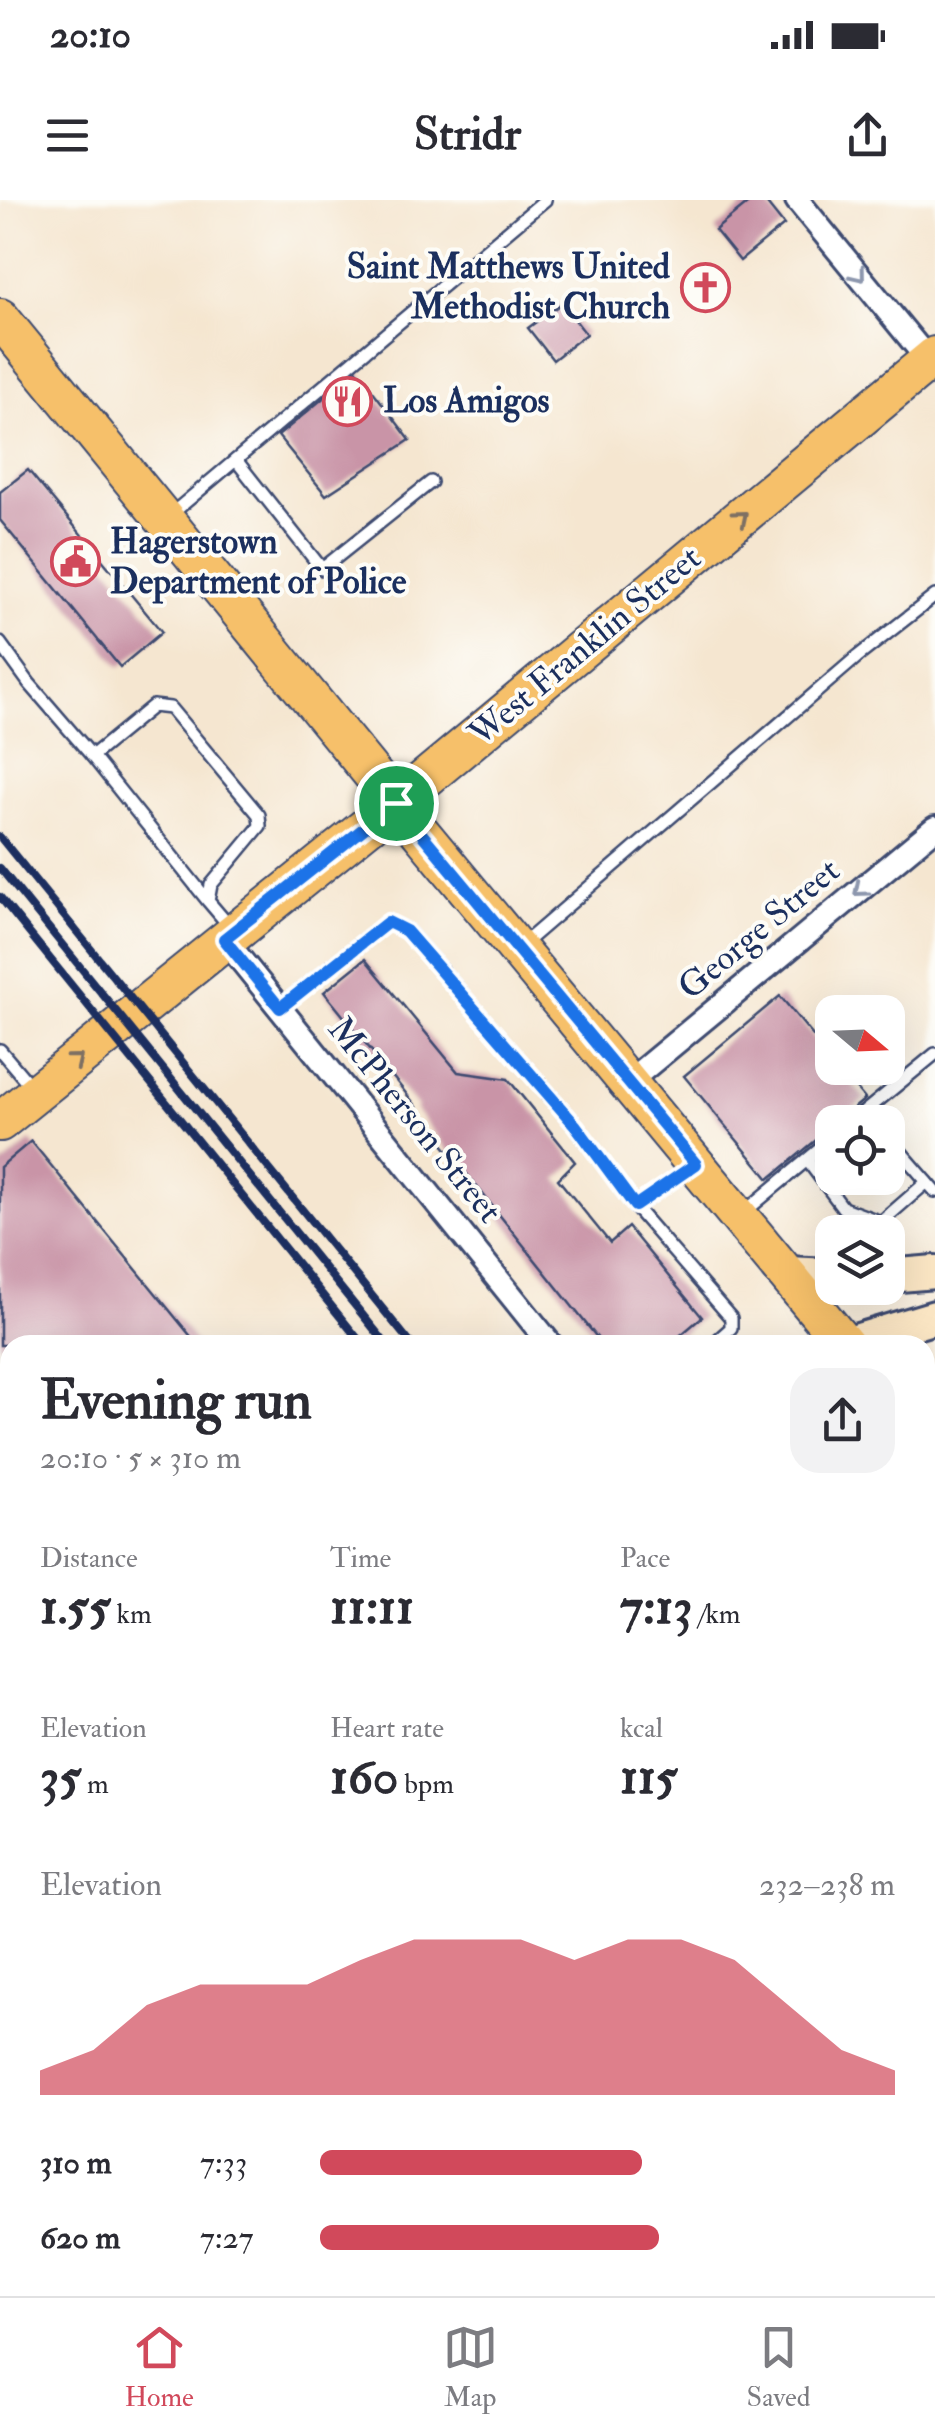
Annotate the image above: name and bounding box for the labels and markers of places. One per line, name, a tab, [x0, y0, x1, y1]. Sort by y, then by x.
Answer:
place label: Saint Matthews United Methodist Church	[347, 245, 671, 329]
church icon: Saint Matthews United Methodist Church	[679, 261, 731, 313]
restaurant icon: Los Amigos	[322, 375, 374, 427]
place label: Los Amigos	[383, 379, 550, 423]
place label: Hagerstown Department of Police	[110, 520, 407, 604]
public building icon: Hagerstown Department of Police	[49, 536, 101, 588]
pin	[354, 761, 439, 846]

